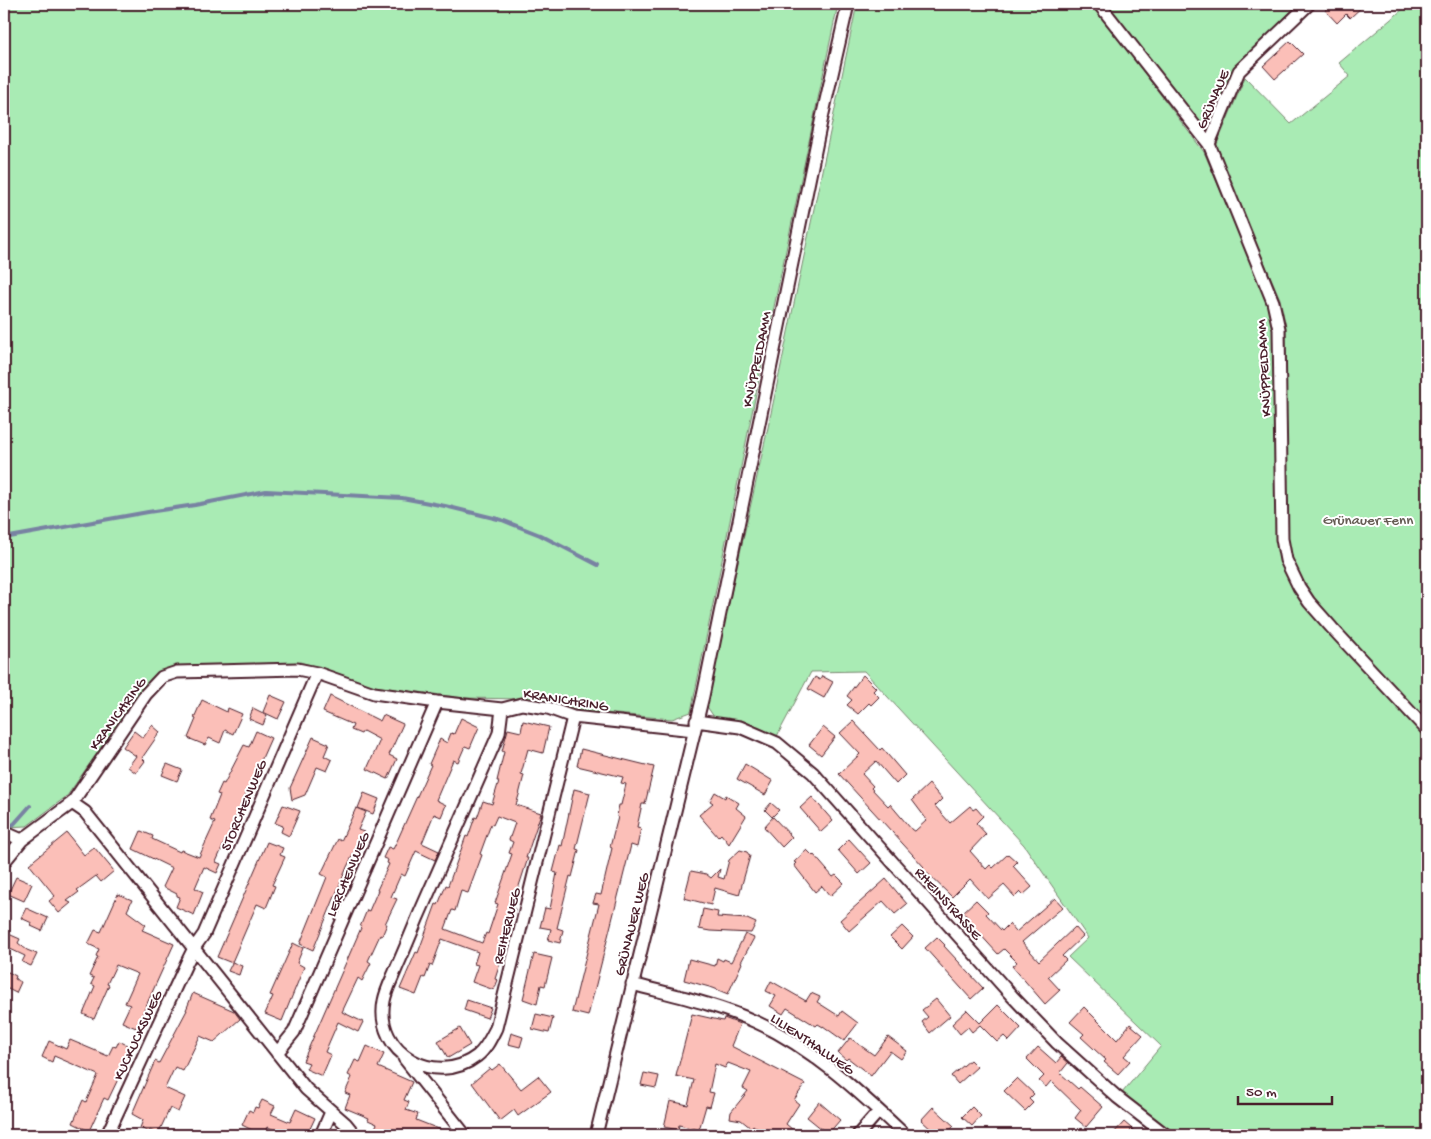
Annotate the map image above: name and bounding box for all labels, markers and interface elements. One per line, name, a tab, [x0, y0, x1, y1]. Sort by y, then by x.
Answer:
street label: GRÜNAUE	[1193, 67, 1235, 132]
street label: KNÜPPELDAMM	[739, 309, 777, 409]
street label: KNÜPPELDAMM	[1253, 318, 1277, 417]
park label: Grünauer Fenn	[1323, 512, 1413, 530]
street label: KRANICHRING	[86, 674, 151, 754]
street label: KRANICHRING	[522, 685, 610, 717]
street label: STORCHENWEG	[218, 757, 272, 854]
street label: LERCHENWEG	[323, 829, 375, 920]
street label: RHEINSTRASSE	[910, 864, 985, 945]
street label: GRÜNAUER WEG	[611, 871, 655, 978]
street label: REIHERWEG	[490, 886, 526, 967]
street label: KUCKUCKSWEG	[110, 988, 168, 1084]
street label: LILIENTHALWEG	[766, 1010, 858, 1080]
scale bar	[1238, 1074, 1332, 1106]
text: 50 m	[1246, 1084, 1277, 1102]

